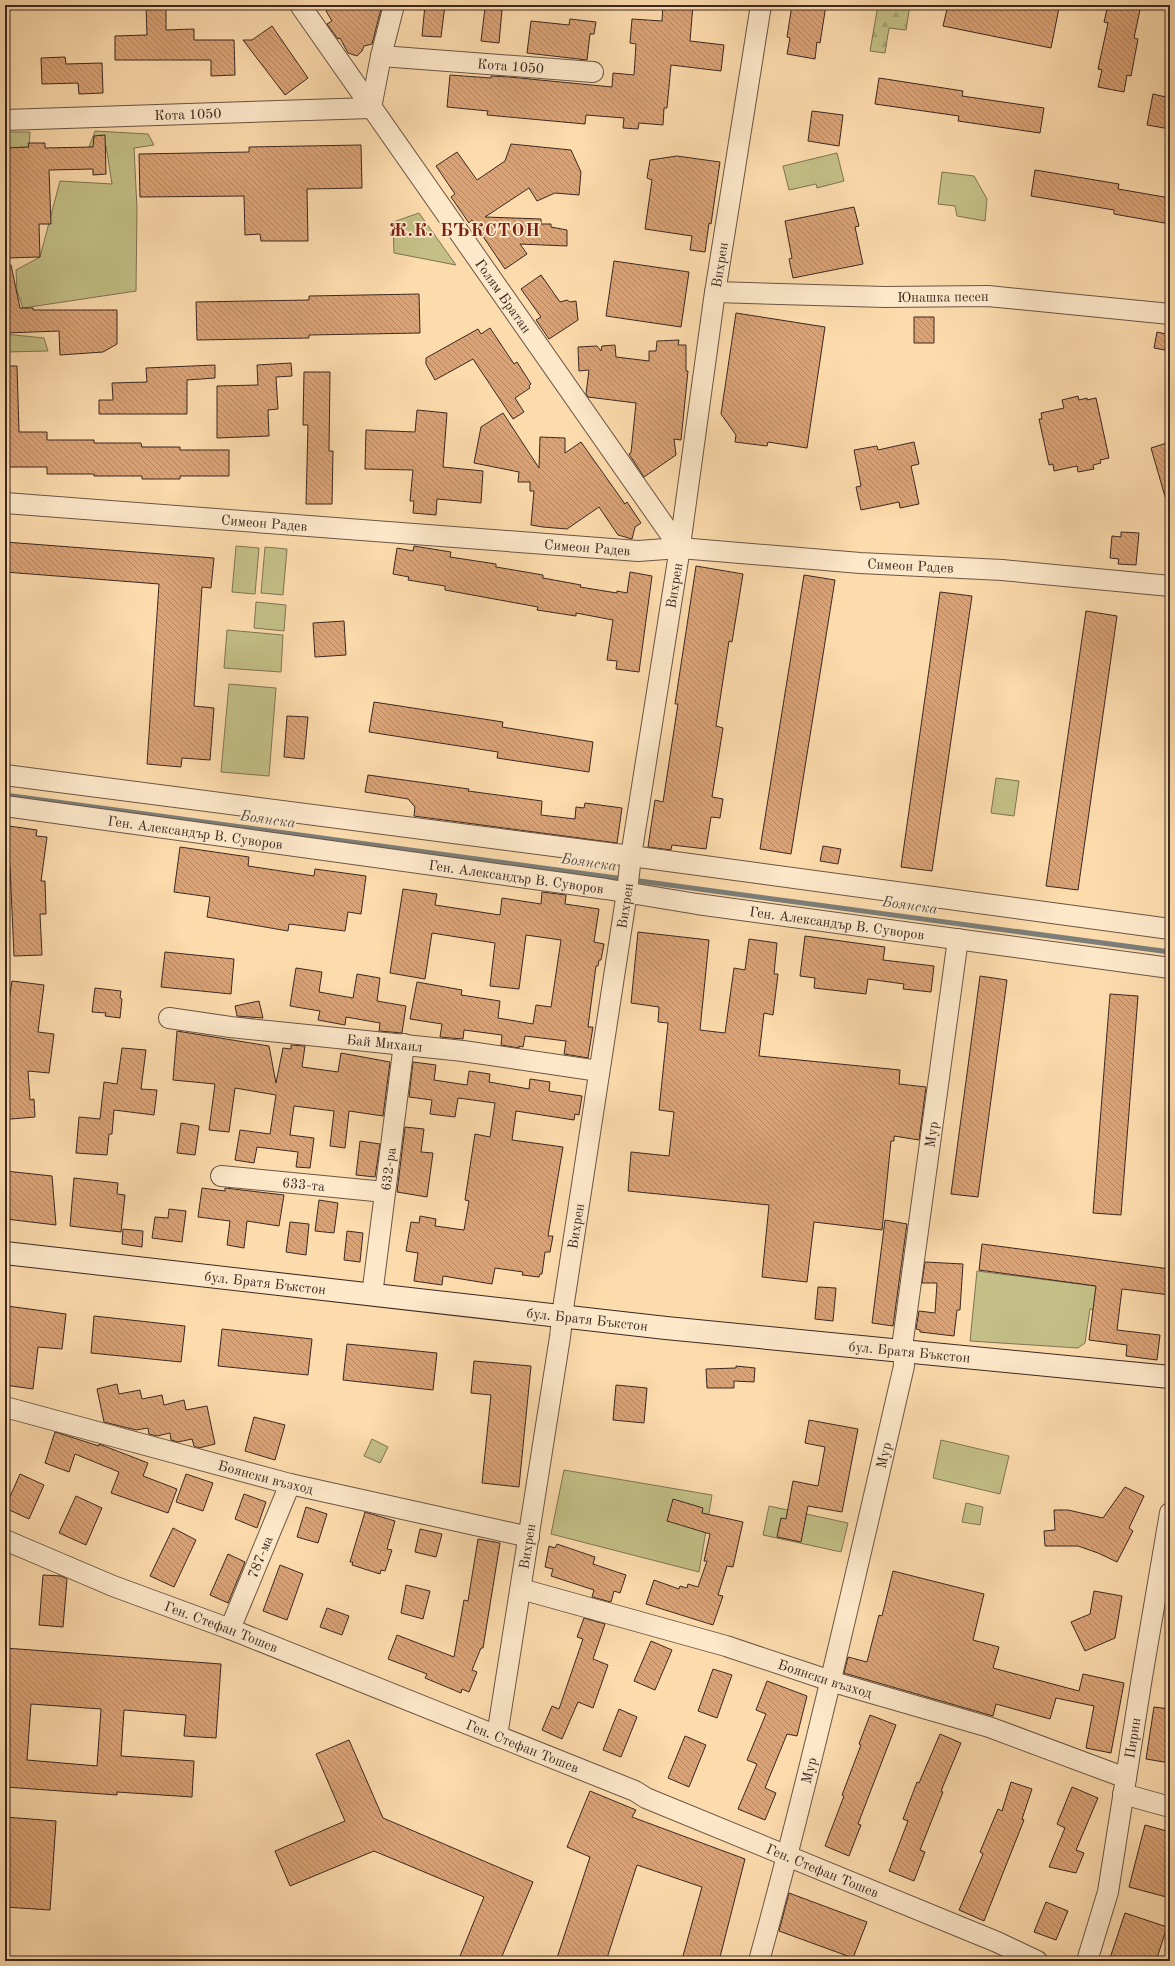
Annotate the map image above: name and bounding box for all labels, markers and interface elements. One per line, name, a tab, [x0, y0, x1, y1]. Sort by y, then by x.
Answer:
street label: Кота 1050	[477, 57, 545, 76]
street label: Кота 1050	[154, 107, 222, 123]
district label: Ж.К. БЪКСТОН	[389, 222, 541, 240]
street label: Вихрен	[710, 241, 731, 289]
street label: Голям Братан	[472, 257, 533, 336]
street label: Юнашка песен	[897, 290, 989, 305]
street label: Симеон Радев	[221, 513, 308, 534]
street label: Симеон Радев	[544, 538, 631, 558]
street label: Симеон Радев	[867, 557, 954, 576]
street label: Вихрен	[664, 562, 685, 610]
water label: Боянска	[238, 809, 297, 832]
street label: Ген. Александър В. Суворов	[107, 814, 284, 852]
water label: Боянска	[559, 852, 618, 875]
street label: Ген. Александър В. Суворов	[428, 859, 605, 897]
street label: Вихрен	[615, 882, 636, 930]
water label: Боянска	[880, 895, 939, 918]
street label: Ген. Александър В. Суворов	[748, 905, 925, 943]
street label: Бай Михаил	[346, 1033, 423, 1055]
street label: Мур	[923, 1120, 941, 1149]
street label: 632-ра	[379, 1146, 399, 1192]
street label: 633-та	[281, 1176, 326, 1194]
street label: Вихрен	[566, 1202, 587, 1250]
street label: бул. Братя Бъкстон	[204, 1270, 327, 1297]
street label: бул. Братя Бъкстон	[526, 1306, 649, 1334]
street label: бул. Братя Бъкстон	[848, 1340, 971, 1366]
street label: Мур	[875, 1441, 894, 1470]
street label: Боянски възход	[216, 1459, 315, 1497]
street label: Вихрен	[517, 1522, 538, 1570]
street label: 787-ма	[246, 1534, 276, 1581]
street label: Ген. Стефан Тошев	[162, 1600, 280, 1655]
street label: Боянски възход	[776, 1658, 873, 1701]
street label: Пирин	[1123, 1716, 1144, 1760]
street label: Ген. Стефан Тошев	[464, 1718, 581, 1776]
street label: Мур	[800, 1756, 820, 1785]
street label: Ген. Стефан Тошев	[764, 1842, 881, 1901]

